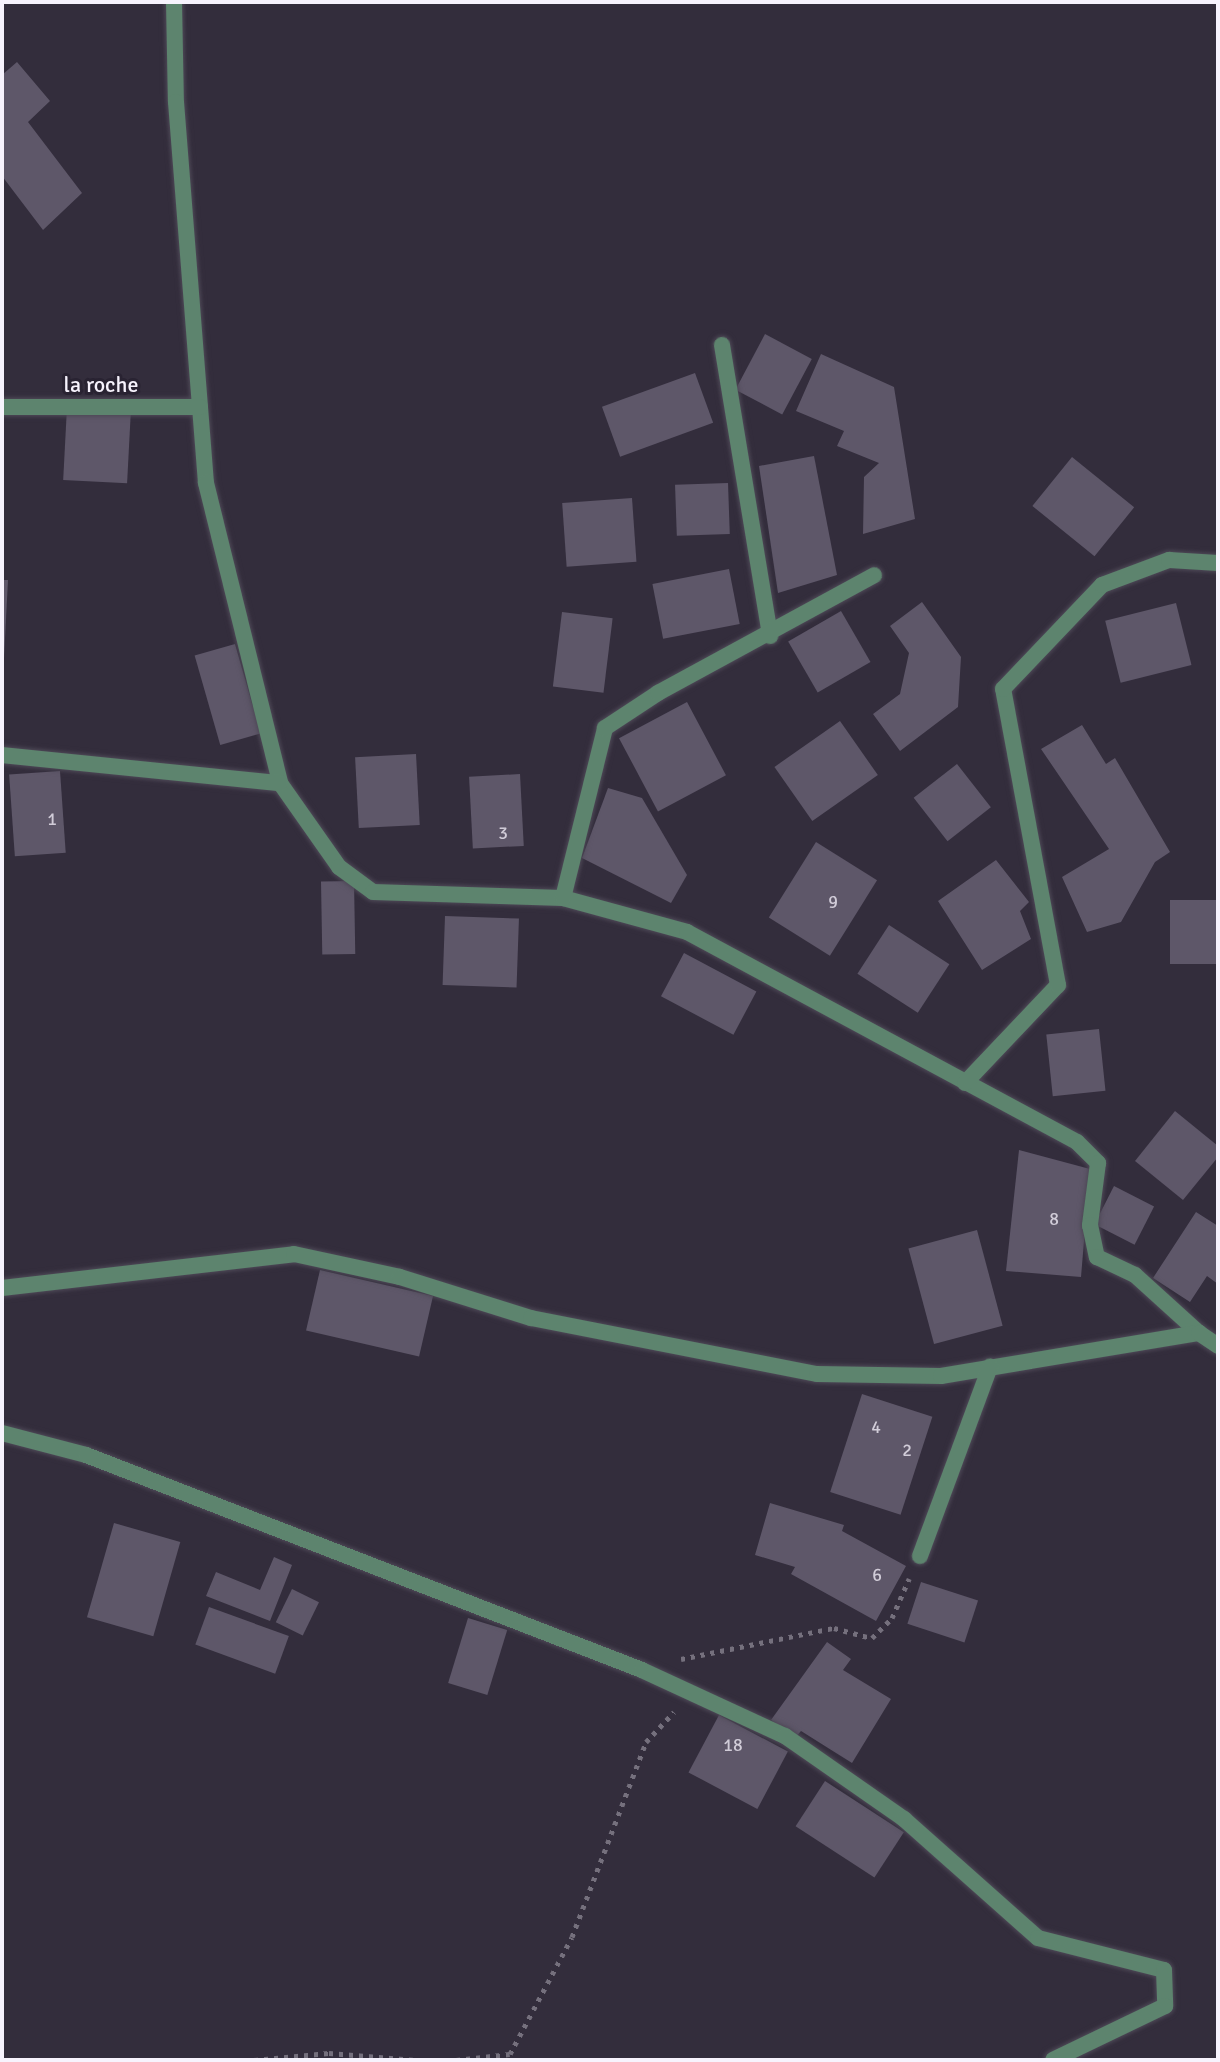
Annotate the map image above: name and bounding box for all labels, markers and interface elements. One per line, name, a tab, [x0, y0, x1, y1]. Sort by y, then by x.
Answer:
street label: la roche	[64, 372, 138, 398]
house number: 1	[47, 808, 57, 830]
house number: 3	[498, 822, 508, 844]
house number: 9	[828, 891, 838, 913]
house number: 8	[1049, 1208, 1059, 1230]
house number: 4	[871, 1416, 881, 1438]
house number: 2	[902, 1439, 912, 1461]
house number: 6	[872, 1564, 882, 1586]
house number: 18	[723, 1734, 743, 1756]

